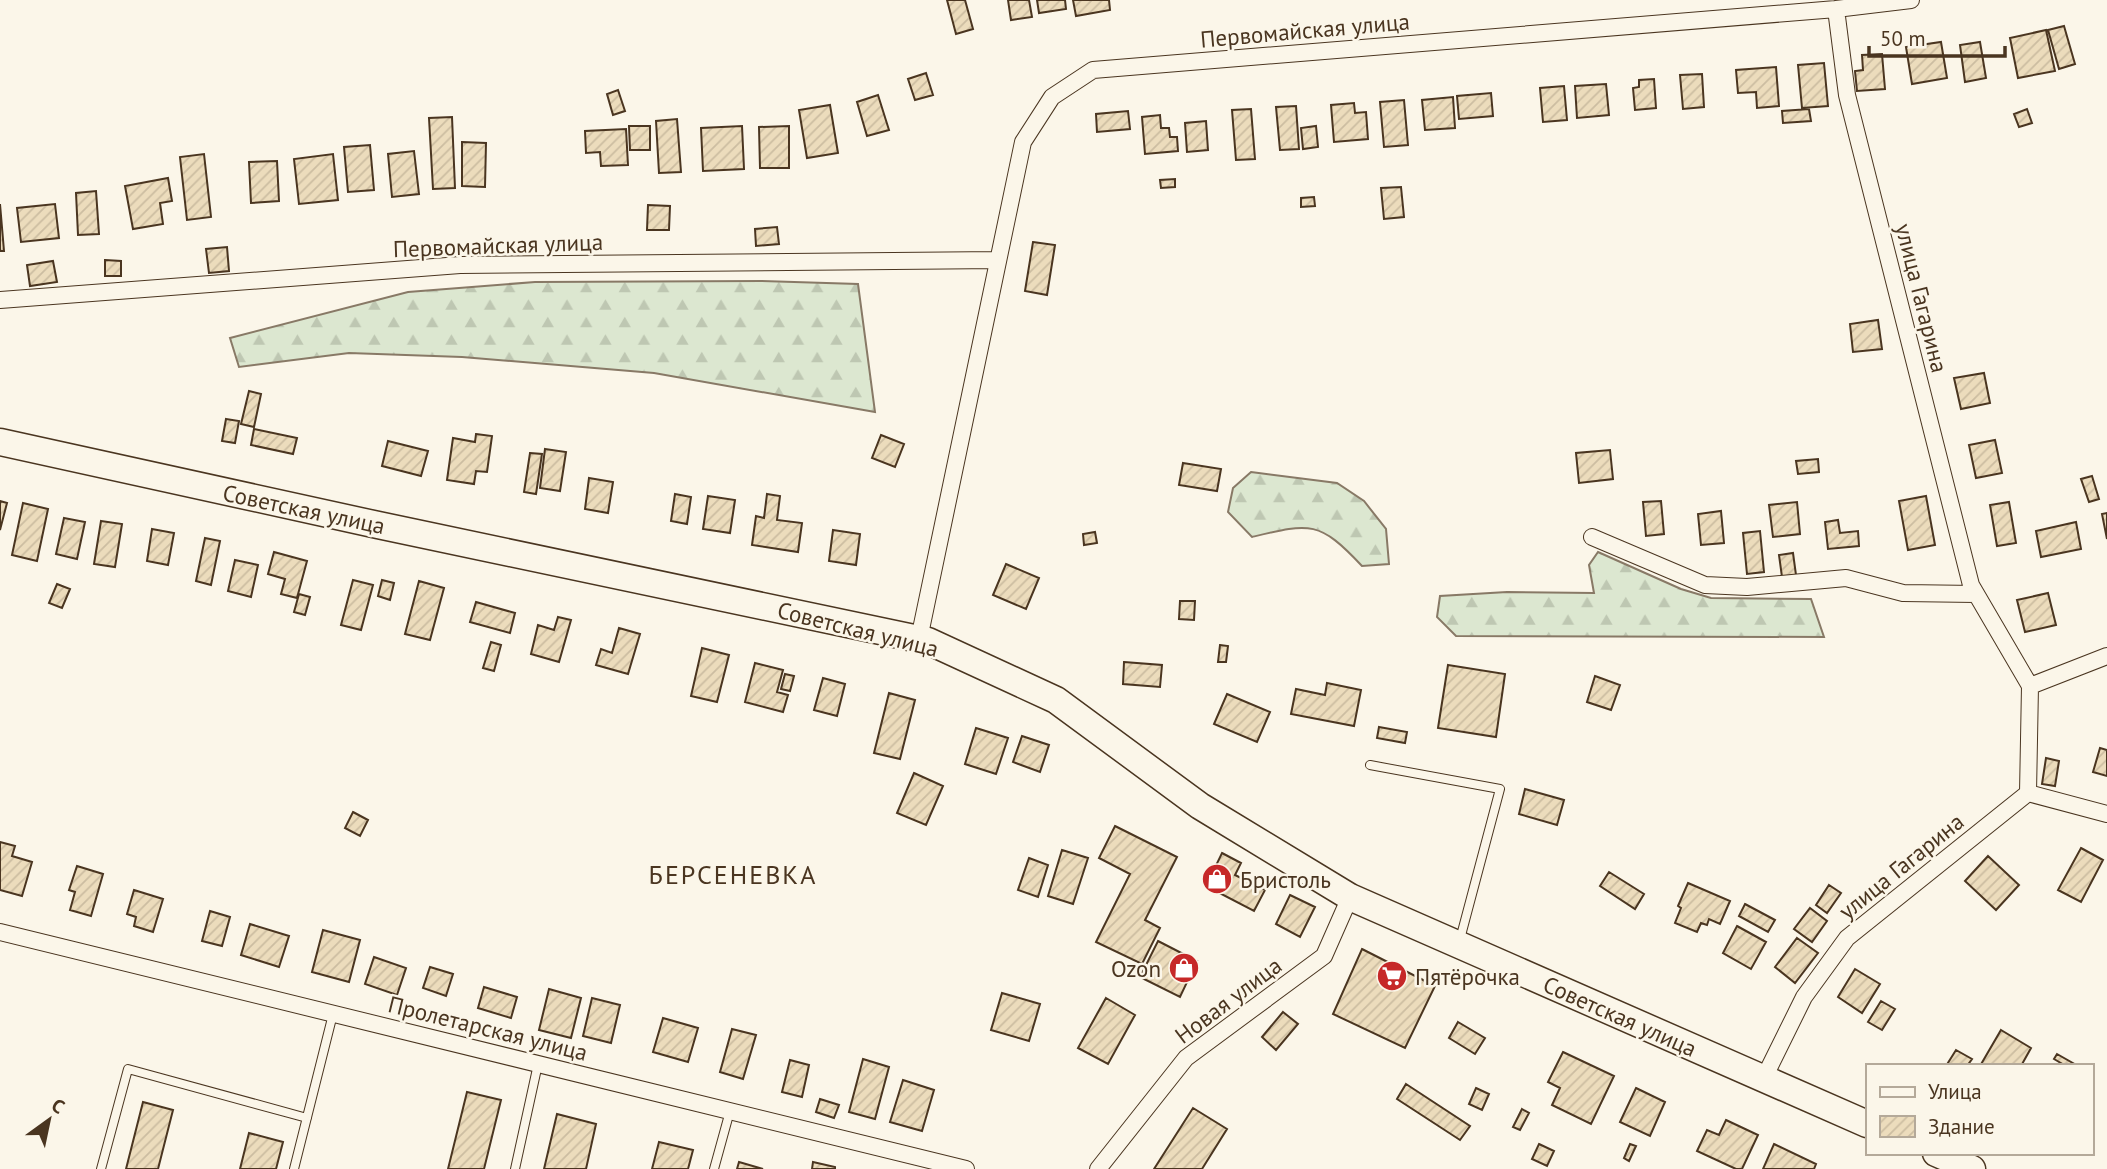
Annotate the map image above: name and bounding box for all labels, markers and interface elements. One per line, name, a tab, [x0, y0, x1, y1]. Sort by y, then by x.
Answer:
street label: Первомайская улица	[1199, 6, 1411, 54]
scale bar	[1869, 14, 2006, 58]
text: 50 m	[1880, 25, 1926, 52]
street label: улица Гагарина	[1889, 221, 1955, 375]
street label: Первомайская улица	[392, 227, 604, 263]
street label: Советская улица	[220, 478, 388, 540]
street label: Советская улица	[774, 595, 942, 663]
street label: улица Гагарина	[1833, 807, 1969, 925]
district label: БЕРСЕНЕВКА	[649, 858, 817, 891]
shop icon: Бристоль	[1200, 862, 1234, 896]
place label: Бристоль	[1240, 865, 1331, 894]
street label: Новая улица	[1169, 950, 1287, 1050]
shop icon: Ozon	[1167, 951, 1201, 985]
place label: Ozon	[1111, 954, 1161, 983]
supermarket icon: Пятёрочка	[1375, 959, 1409, 993]
place label: Пятёрочка	[1415, 962, 1520, 991]
street label: Советская улица	[1539, 969, 1701, 1063]
street label: Пролетарская улица	[385, 989, 591, 1067]
legend	[1866, 1064, 2093, 1155]
text: Улица	[1928, 1078, 1982, 1105]
north arrow	[14, 1085, 84, 1155]
text: С	[47, 1093, 70, 1119]
text: Здание	[1928, 1113, 1995, 1140]

